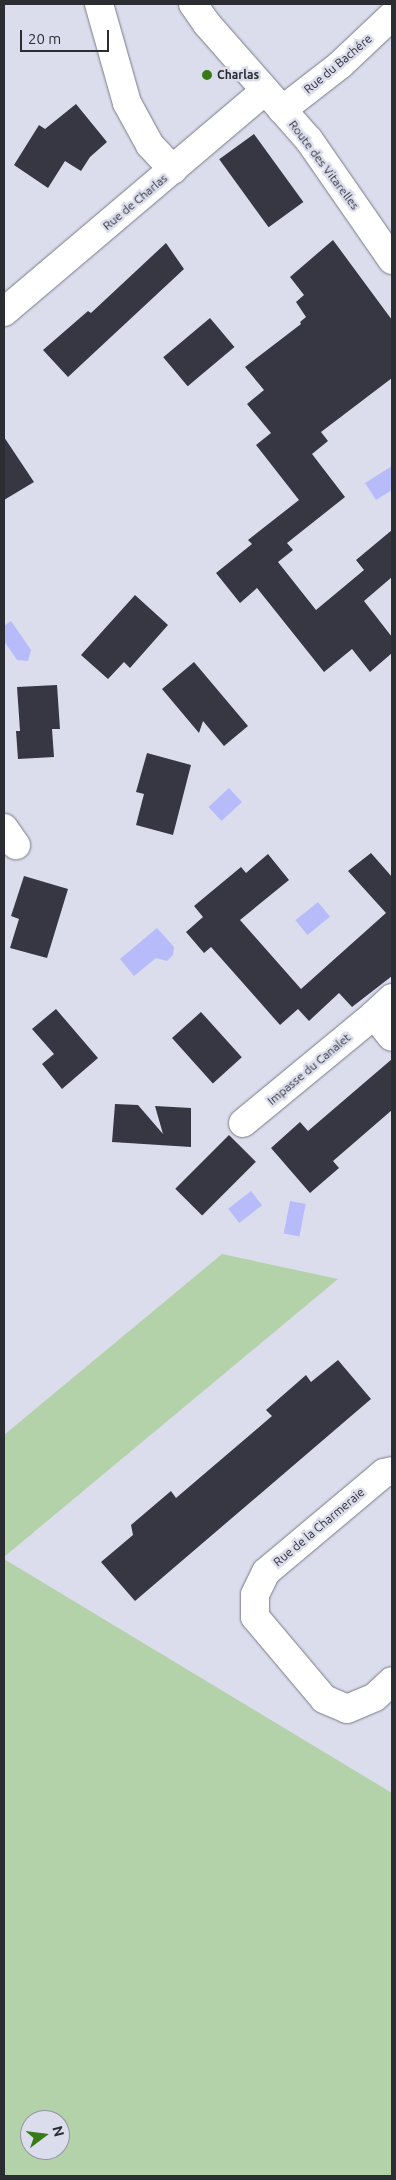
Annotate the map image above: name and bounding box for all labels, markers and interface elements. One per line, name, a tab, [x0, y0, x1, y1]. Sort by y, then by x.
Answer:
scale bar	[22, 20, 111, 52]
text: 20 m	[28, 30, 61, 47]
street label: Rue du Bachére	[301, 31, 375, 97]
place label: Charlas	[217, 68, 259, 82]
marker: Charlas	[201, 69, 213, 81]
street label: Route des Vitarelles	[286, 118, 362, 212]
street label: Rue de Charlas	[100, 171, 170, 233]
street label: Impasse du Canalet	[265, 1030, 353, 1108]
street label: Rue de la Charmeraie	[271, 1485, 367, 1569]
north arrow	[20, 2110, 70, 2160]
text: N	[49, 2124, 68, 2138]

